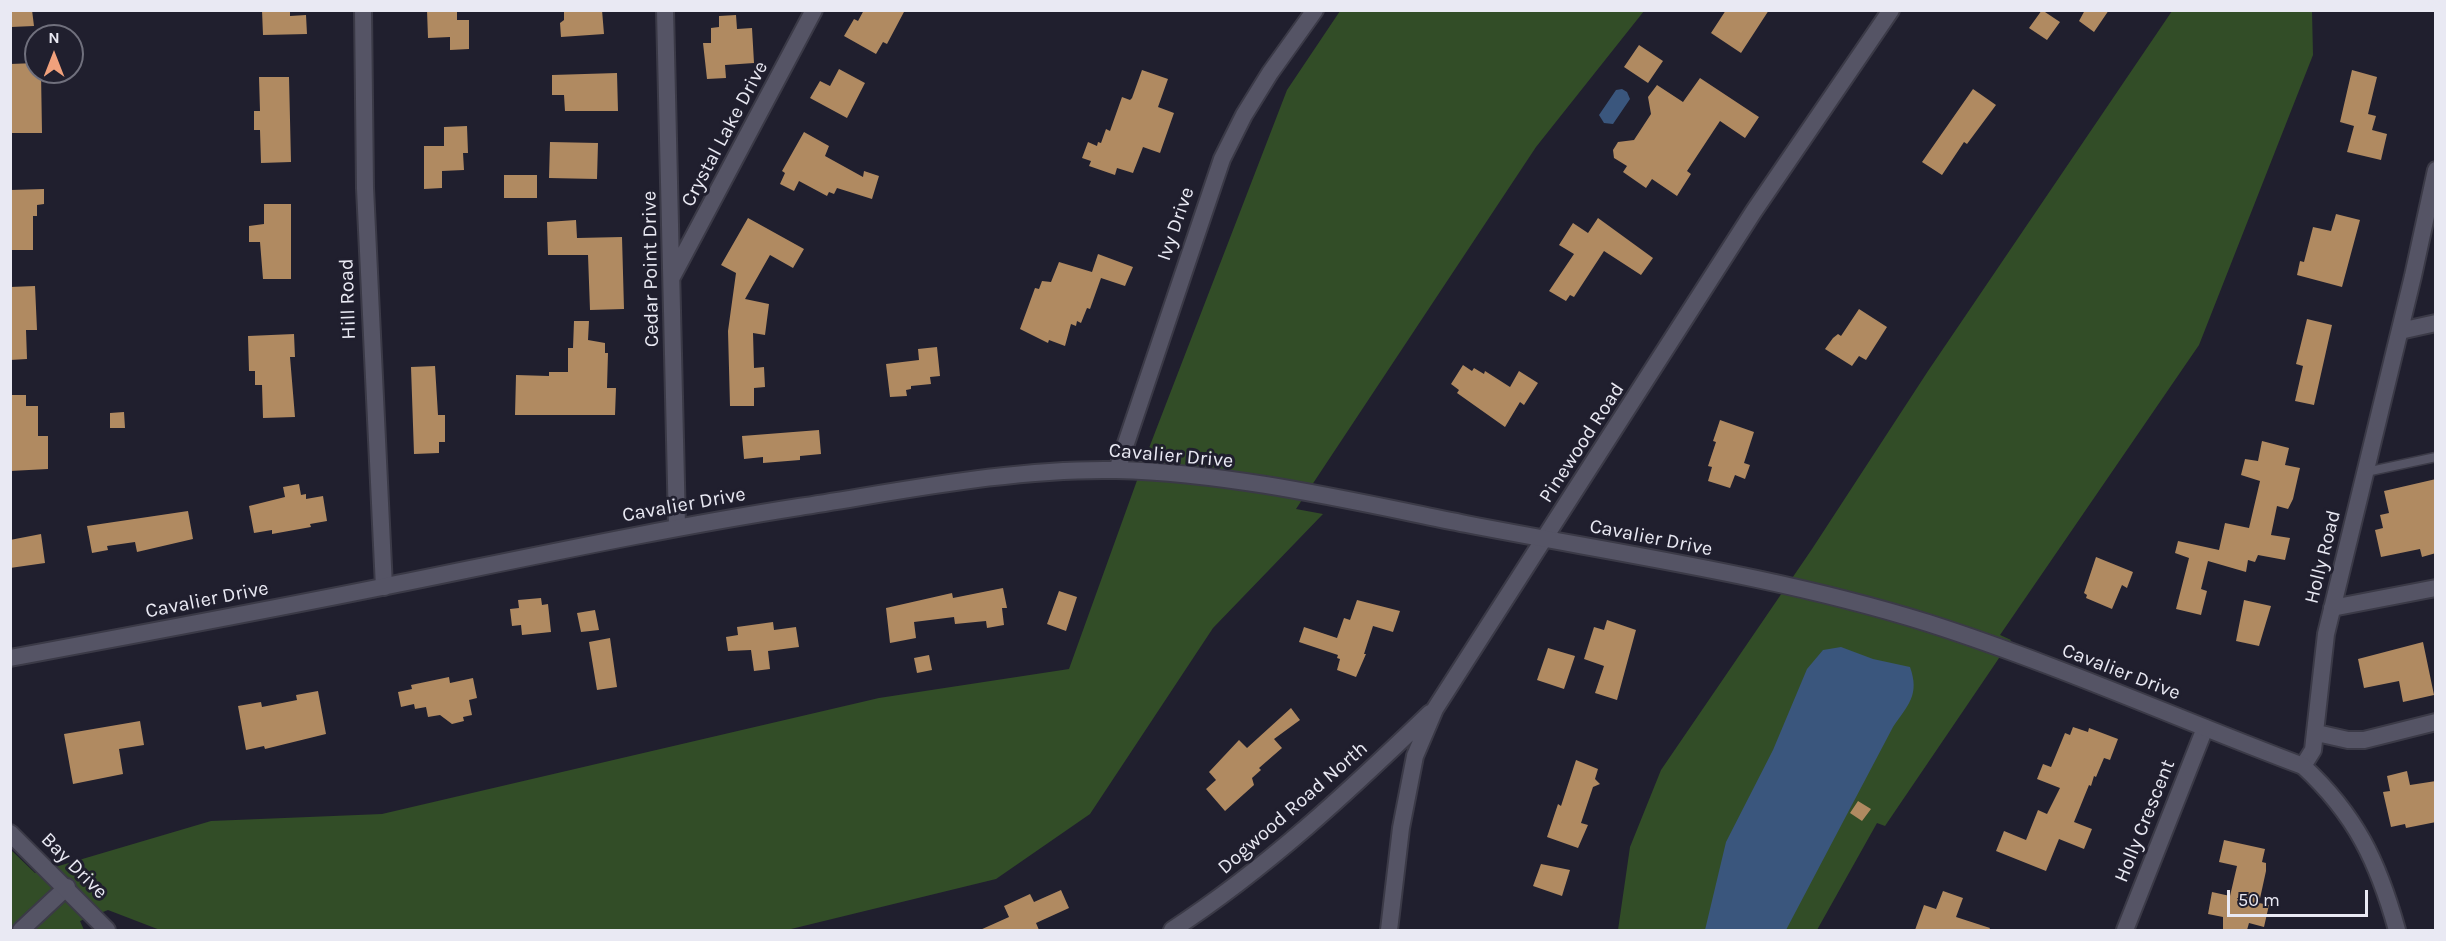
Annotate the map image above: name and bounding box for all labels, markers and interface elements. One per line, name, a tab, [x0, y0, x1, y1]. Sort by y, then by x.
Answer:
north arrow	[24, 24, 84, 84]
text: N	[48, 28, 60, 47]
street label: Crystal Lake Drive	[676, 57, 774, 211]
street label: Ivy Drive	[1152, 184, 1200, 264]
street label: Cedar Point Drive	[638, 191, 664, 347]
street label: Hill Road	[335, 258, 361, 340]
street label: Pinewood Road	[1534, 378, 1630, 508]
street label: Cavalier Drive	[1108, 439, 1234, 473]
street label: Cavalier Drive	[620, 482, 748, 528]
street label: Holly Road	[2300, 508, 2346, 606]
street label: Cavalier Drive	[1587, 514, 1715, 562]
street label: Cavalier Drive	[143, 576, 271, 624]
street label: Cavalier Drive	[2058, 638, 2184, 706]
street label: Dogwood Road North	[1213, 736, 1373, 880]
street label: Holly Crescent	[2110, 756, 2180, 886]
street label: Bay Drive	[36, 828, 112, 904]
scale bar	[2230, 878, 2371, 916]
text: 50 m	[2238, 889, 2280, 911]

